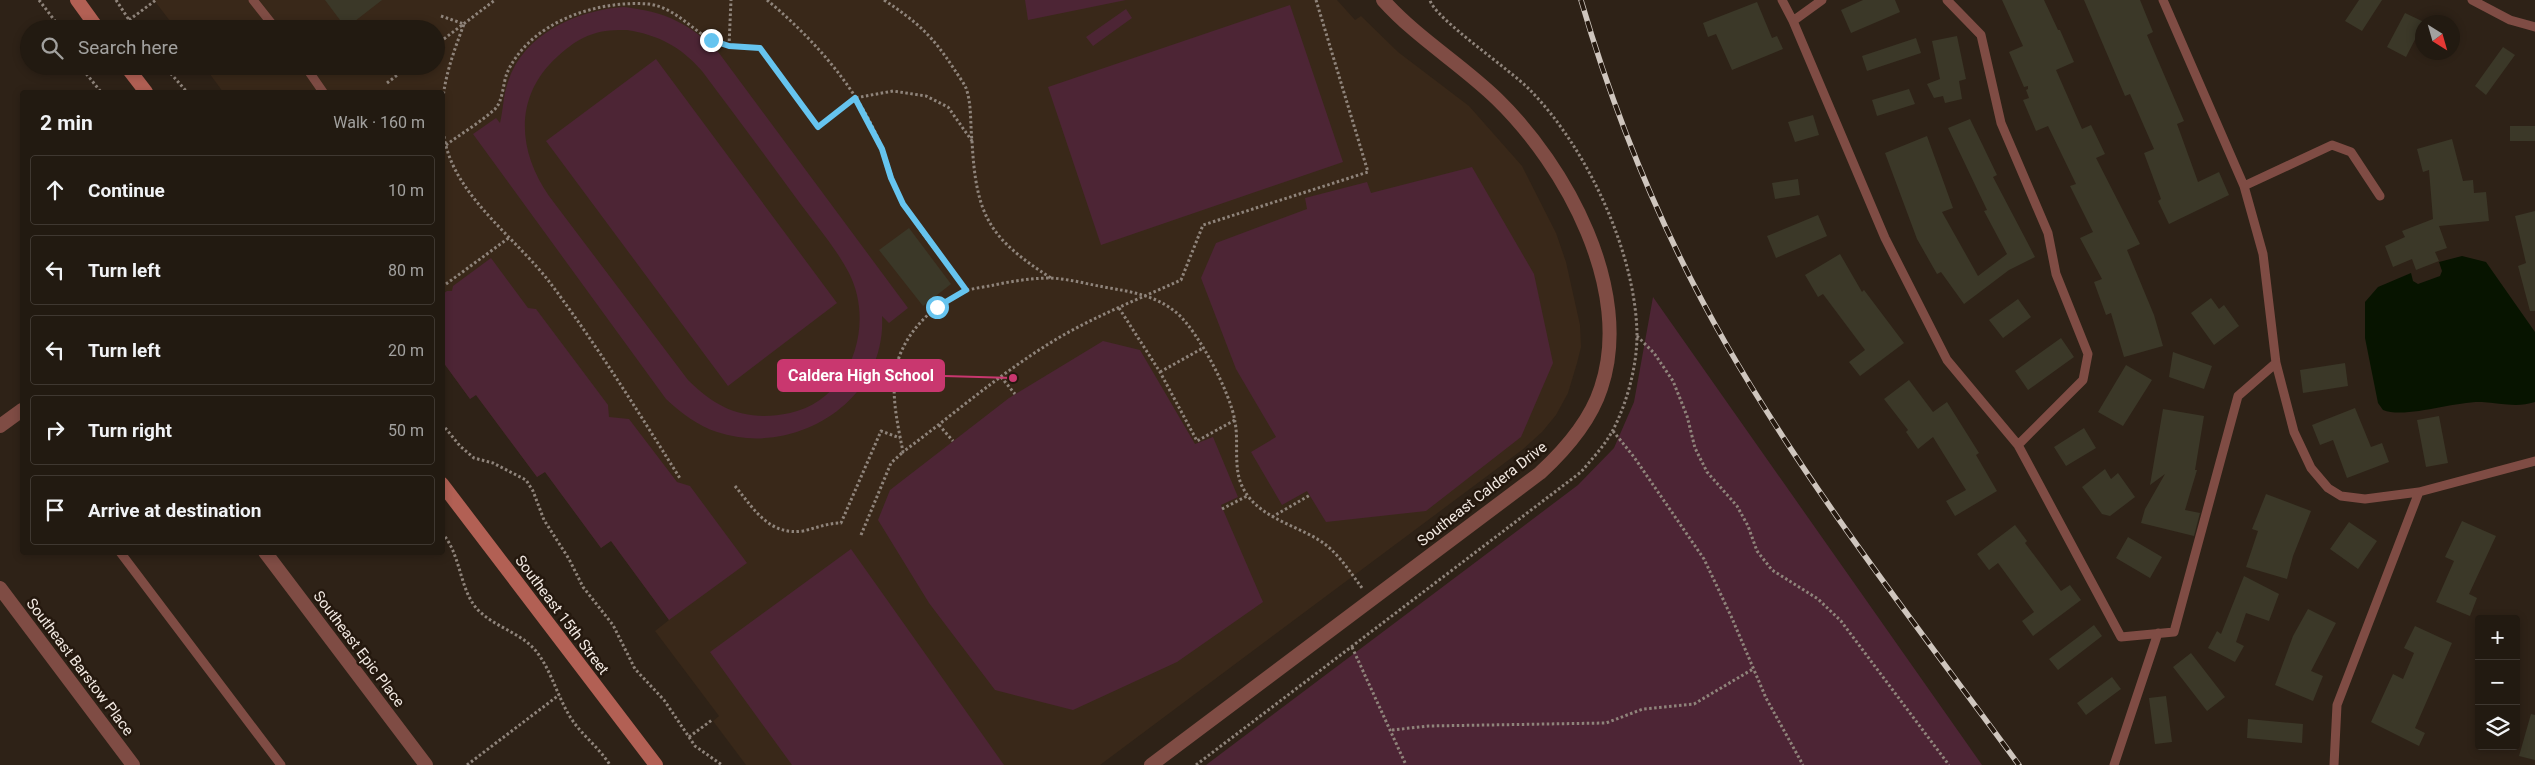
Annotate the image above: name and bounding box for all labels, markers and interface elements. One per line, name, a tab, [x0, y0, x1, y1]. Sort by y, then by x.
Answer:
north arrow	[2415, 15, 2460, 60]
search box	[20, 20, 445, 75]
route end	[700, 29, 723, 52]
icon: search	[38, 34, 66, 62]
text: Search here	[78, 36, 178, 59]
text: 2 min	[40, 111, 93, 135]
text: Walk · 160 m	[333, 113, 425, 132]
icon: ahead	[41, 176, 69, 204]
text: Continue	[88, 179, 165, 202]
text: 10 m	[388, 181, 424, 200]
icon: left	[41, 256, 69, 284]
text: Turn left	[88, 259, 161, 282]
text: 80 m	[388, 261, 424, 280]
route start	[926, 296, 949, 319]
icon: left	[41, 336, 69, 364]
text: Turn left	[88, 339, 161, 362]
text: 20 m	[388, 341, 424, 360]
callout: Caldera High School	[778, 360, 944, 391]
text: Caldera High School	[788, 366, 934, 385]
icon: right	[41, 416, 69, 444]
text: Turn right	[88, 419, 172, 442]
text: 50 m	[388, 421, 424, 440]
street label: Southeast Caldera Drive	[1414, 438, 1551, 550]
icon: arrive	[41, 496, 69, 524]
text: Arrive at destination	[88, 499, 261, 522]
street label: Southeast 15th Street	[511, 552, 613, 678]
street label: Southeast Epic Place	[309, 587, 409, 711]
street label: Southeast Barstow Place	[23, 595, 137, 739]
map controls	[2475, 615, 2520, 750]
button: +	[2475, 615, 2520, 660]
button: −	[2475, 660, 2520, 705]
button: layers	[2475, 705, 2520, 750]

